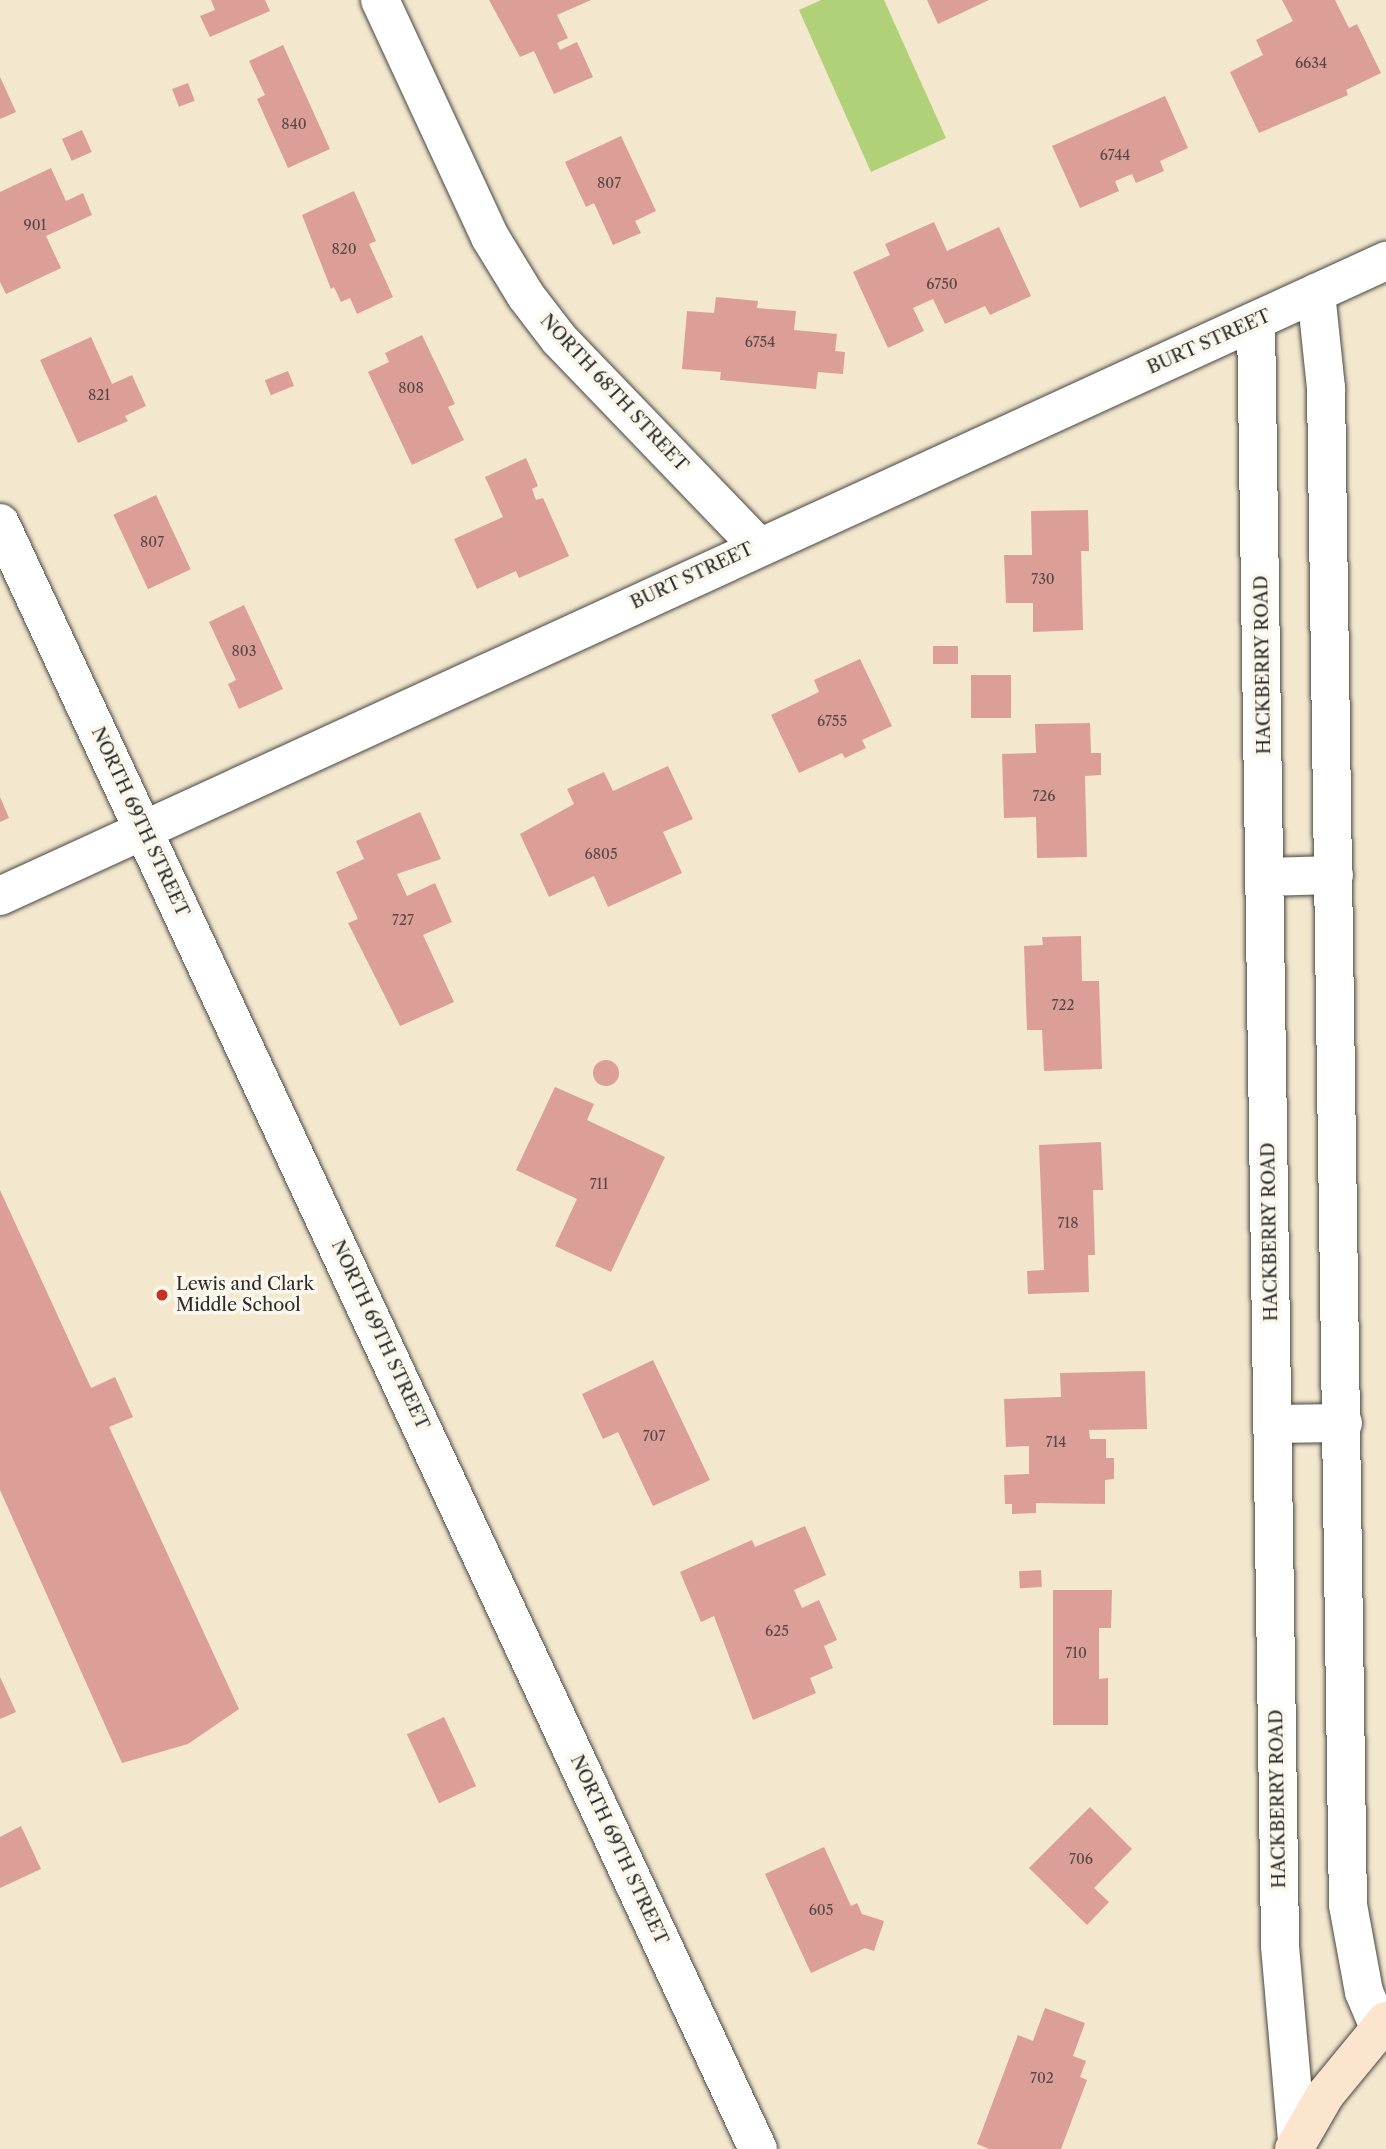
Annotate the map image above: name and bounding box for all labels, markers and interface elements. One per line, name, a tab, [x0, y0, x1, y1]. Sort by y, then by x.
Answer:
house number: 6634	[1295, 55, 1327, 71]
house number: 840	[281, 116, 307, 132]
house number: 6744	[1100, 147, 1130, 163]
house number: 807	[597, 175, 621, 191]
house number: 901	[24, 217, 46, 233]
house number: 820	[331, 241, 357, 257]
house number: 6750	[926, 276, 958, 292]
street label: BURT STREET	[1144, 305, 1274, 379]
street label: NORTH 68TH STREET	[536, 310, 692, 476]
house number: 6754	[745, 334, 775, 350]
house number: 808	[398, 380, 424, 396]
house number: 821	[88, 387, 110, 403]
house number: 807	[140, 534, 164, 550]
street label: BURT STREET	[627, 538, 757, 614]
house number: 730	[1031, 571, 1055, 587]
street label: HACKBERRY ROAD	[1251, 575, 1275, 755]
house number: 803	[232, 643, 256, 659]
house number: 6755	[817, 713, 847, 729]
street label: NORTH 69TH STREET	[87, 724, 193, 920]
house number: 726	[1032, 788, 1056, 804]
house number: 6805	[585, 846, 617, 862]
house number: 727	[392, 912, 414, 928]
house number: 722	[1052, 997, 1074, 1013]
street label: HACKBERRY ROAD	[1258, 1142, 1282, 1322]
house number: 711	[590, 1176, 608, 1192]
house number: 718	[1057, 1215, 1079, 1231]
street label: NORTH 69TH STREET	[327, 1237, 433, 1433]
place label: Lewis and Clark Middle School	[176, 1274, 314, 1316]
marker: Lewis and Clark Middle School	[154, 1287, 170, 1303]
house number: 707	[643, 1428, 665, 1444]
house number: 714	[1046, 1434, 1066, 1450]
house number: 625	[765, 1623, 789, 1639]
house number: 710	[1065, 1645, 1087, 1661]
street label: HACKBERRY ROAD	[1266, 1709, 1290, 1889]
street label: NORTH 69TH STREET	[566, 1752, 672, 1948]
house number: 706	[1069, 1851, 1093, 1867]
house number: 605	[809, 1902, 833, 1918]
house number: 702	[1030, 2070, 1054, 2086]

